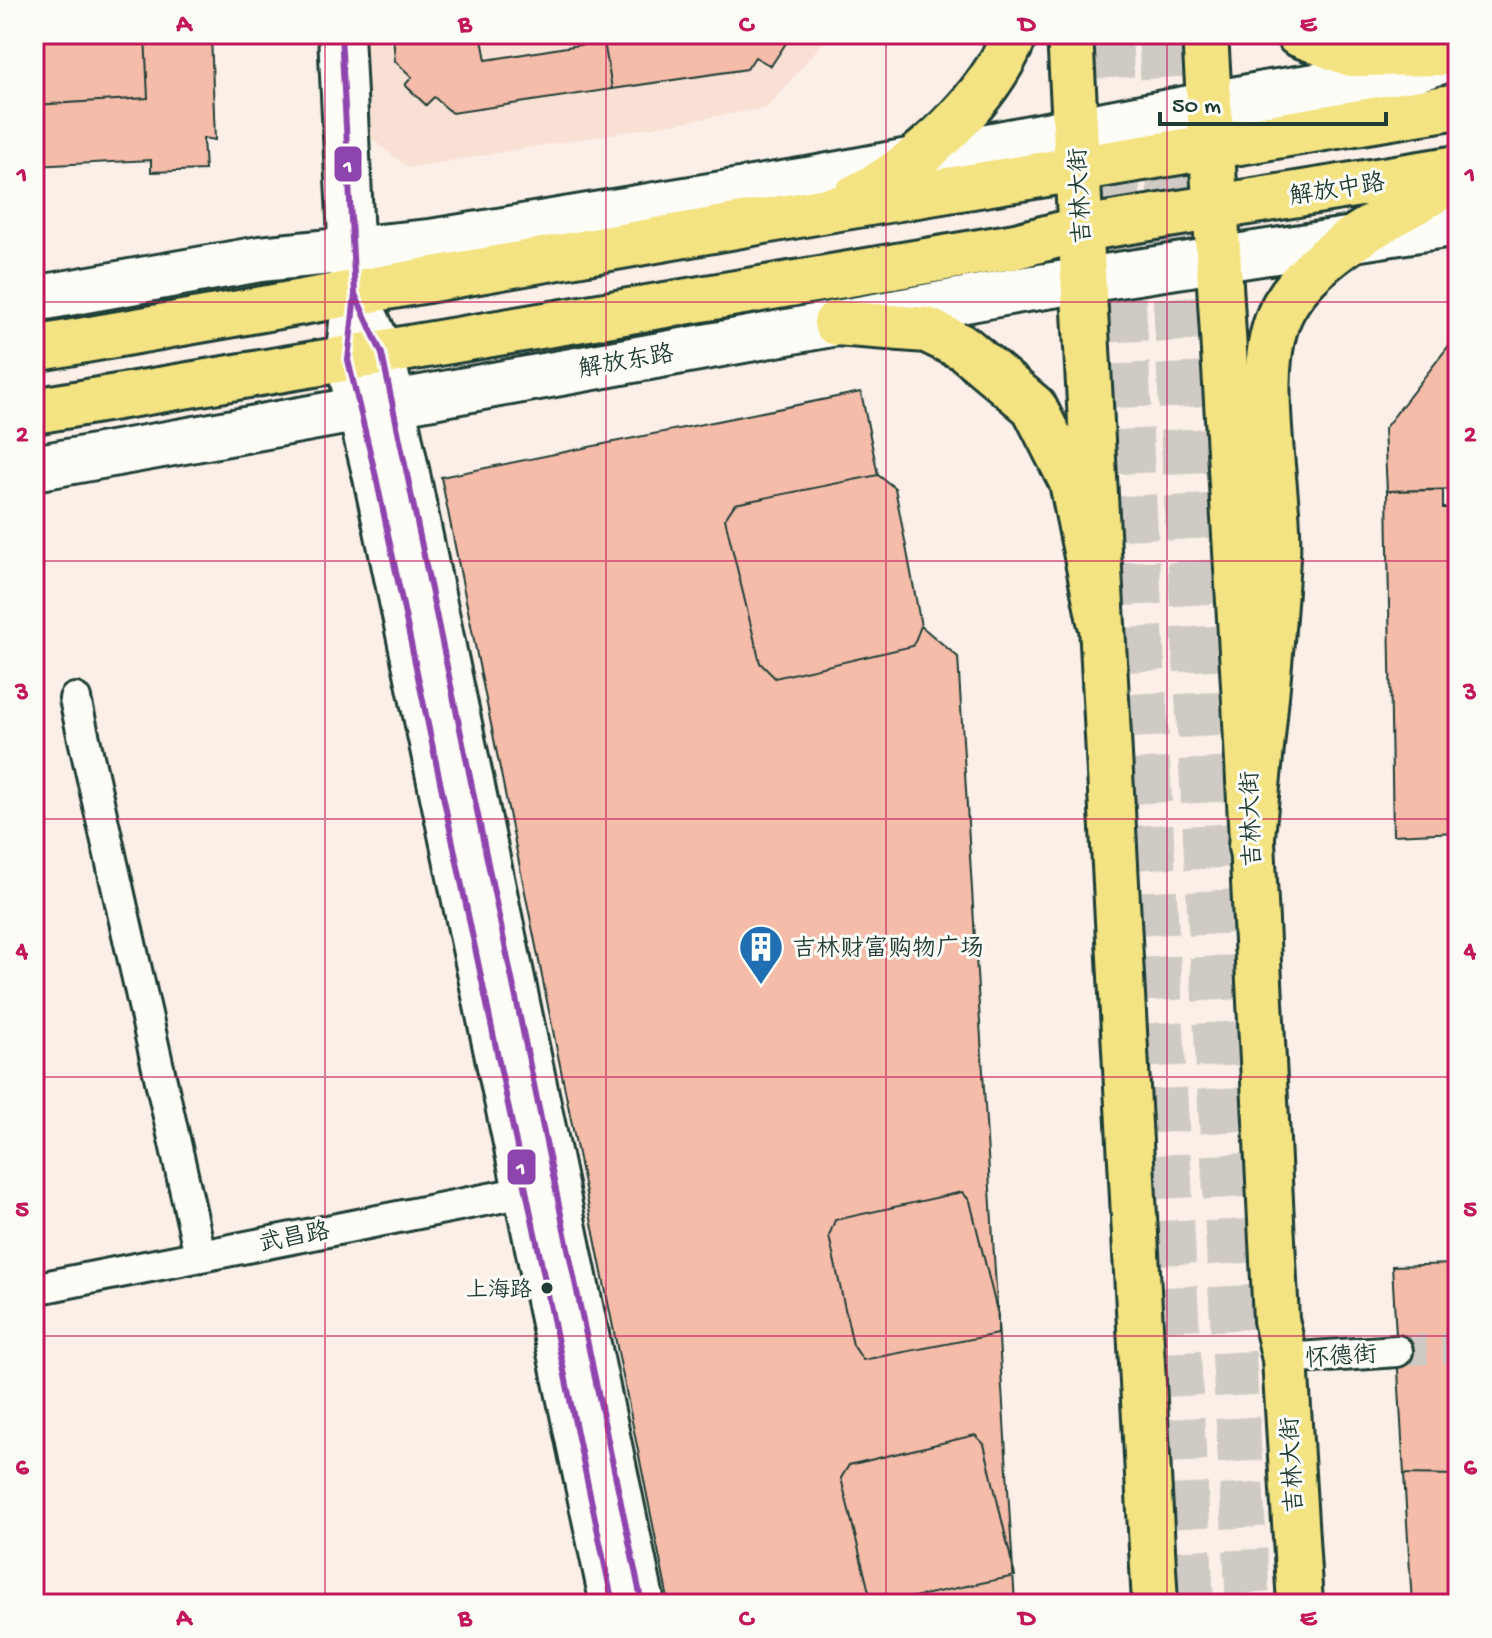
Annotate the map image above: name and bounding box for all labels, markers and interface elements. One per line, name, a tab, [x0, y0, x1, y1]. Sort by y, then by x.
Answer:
text: A	[175, 11, 193, 42]
text: B	[457, 11, 473, 42]
text: C	[739, 11, 756, 42]
text: D	[1017, 11, 1037, 42]
text: E	[1300, 11, 1318, 42]
scale bar	[1160, 76, 1386, 126]
text: 50 m	[1172, 93, 1221, 122]
line badge: 1	[333, 145, 363, 183]
street label: 吉林大街	[1065, 147, 1099, 245]
text: 1	[343, 155, 352, 181]
text: 1	[16, 162, 27, 193]
text: 1	[1464, 162, 1475, 193]
street label: 解放中路	[1288, 168, 1387, 213]
street label: 解放东路	[576, 339, 676, 386]
text: 2	[16, 421, 29, 452]
text: 2	[1464, 421, 1477, 452]
text: 3	[14, 679, 29, 710]
text: 3	[1462, 679, 1477, 710]
street label: 吉林大街	[1236, 770, 1270, 867]
building icon: 吉林财富购物广场	[737, 923, 785, 986]
place label: 吉林财富购物广场	[792, 935, 984, 965]
text: 4	[15, 937, 29, 968]
text: 4	[1463, 937, 1477, 968]
line badge: 1	[506, 1148, 537, 1186]
text: 1	[516, 1157, 525, 1183]
text: 5	[15, 1196, 29, 1227]
text: 5	[1463, 1196, 1477, 1227]
street label: 武昌路	[256, 1216, 333, 1261]
place label: 上海路	[466, 1277, 532, 1305]
marker: 上海路	[539, 1280, 555, 1296]
street label: 怀德街	[1304, 1341, 1378, 1375]
street label: 吉林大街	[1277, 1416, 1311, 1514]
text: 6	[15, 1454, 29, 1485]
text: 6	[1463, 1454, 1477, 1485]
text: A	[175, 1605, 193, 1636]
text: B	[457, 1605, 473, 1636]
text: C	[739, 1605, 756, 1636]
text: D	[1017, 1605, 1037, 1636]
text: E	[1300, 1605, 1318, 1636]

